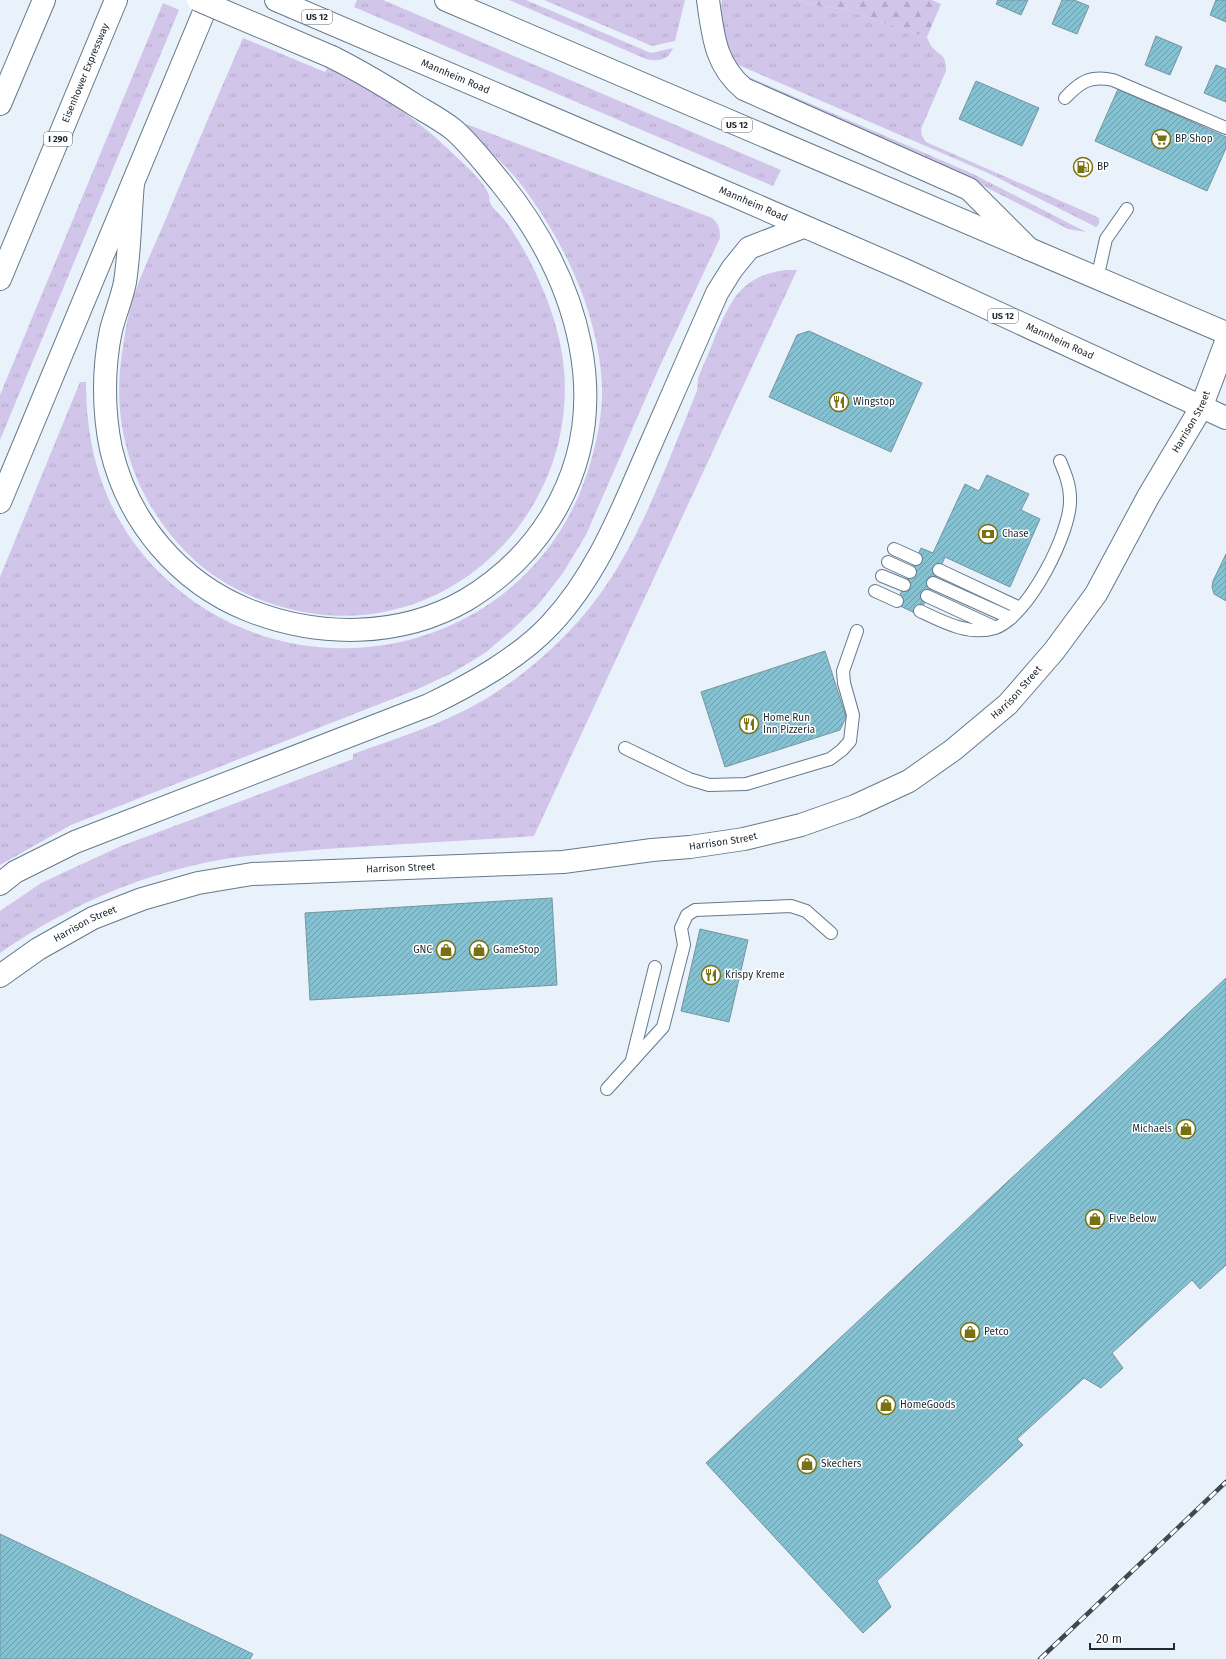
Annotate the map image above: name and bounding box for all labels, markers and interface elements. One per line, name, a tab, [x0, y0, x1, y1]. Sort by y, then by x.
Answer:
road number: US 12	[302, 10, 332, 24]
street label: Eisenhower Expressway	[60, 21, 112, 125]
street label: Mannheim Road	[419, 57, 491, 97]
road number: US 12	[722, 118, 752, 132]
supermarket icon: BP Shop	[1150, 128, 1172, 150]
road number: I 290	[44, 132, 72, 146]
place label: BP Shop	[1175, 133, 1213, 145]
fuel station icon: BP	[1072, 156, 1094, 178]
place label: BP	[1097, 161, 1109, 173]
street label: Mannheim Road	[717, 184, 789, 224]
road number: US 12	[988, 309, 1018, 323]
street label: Mannheim Road	[1024, 321, 1096, 362]
street label: Harrison Street	[1170, 389, 1213, 455]
restaurant icon: Wingstop	[828, 391, 850, 413]
place label: Wingstop	[853, 396, 895, 408]
bank icon: Chase	[977, 523, 999, 545]
place label: Chase	[1002, 528, 1029, 540]
street label: Harrison Street	[988, 663, 1045, 722]
place label: Home Run Inn Pizzeria	[763, 712, 815, 736]
restaurant icon: Home Run Inn Pizzeria	[738, 713, 760, 735]
street label: Harrison Street	[688, 830, 759, 853]
street label: Harrison Street	[366, 861, 436, 876]
street label: Harrison Street	[51, 903, 119, 945]
shop icon: GNC	[435, 939, 457, 961]
shop icon: GameStop	[468, 939, 490, 961]
place label: GNC	[413, 944, 432, 956]
place label: GameStop	[493, 944, 540, 956]
restaurant icon: Krispy Kreme	[700, 964, 722, 986]
place label: Krispy Kreme	[725, 969, 785, 981]
shop icon: Michaels	[1175, 1118, 1197, 1140]
place label: Michaels	[1132, 1123, 1172, 1135]
shop icon: Five Below	[1084, 1208, 1106, 1230]
place label: Five Below	[1109, 1213, 1157, 1225]
shop icon: Petco	[959, 1321, 981, 1343]
place label: Petco	[984, 1326, 1009, 1338]
shop icon: HomeGoods	[875, 1394, 897, 1416]
place label: HomeGoods	[900, 1399, 956, 1411]
shop icon: Skechers	[796, 1453, 818, 1475]
place label: Skechers	[821, 1458, 862, 1470]
scale bar	[1090, 1625, 1174, 1651]
text: 20 m	[1096, 1632, 1122, 1646]

